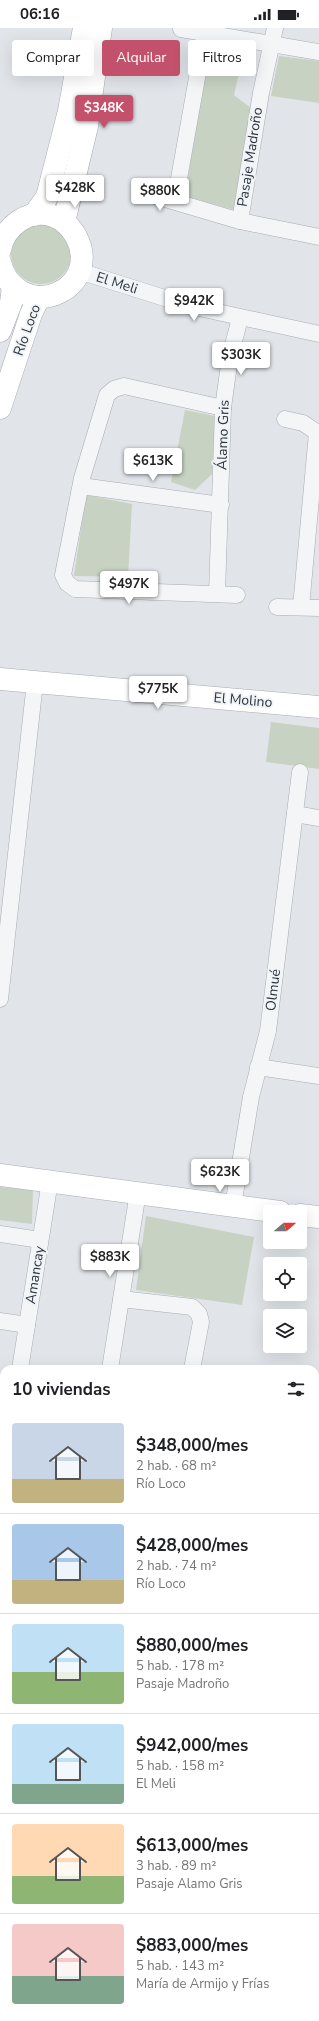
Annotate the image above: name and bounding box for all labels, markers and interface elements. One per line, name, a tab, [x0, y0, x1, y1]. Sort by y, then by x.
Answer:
text: 06:16	[20, 4, 60, 24]
chip: Comprar	[12, 40, 94, 76]
chip: Alquilar	[102, 40, 180, 76]
chip: Filtros	[188, 40, 256, 76]
pin: $348K	[76, 95, 132, 129]
text: $348K	[84, 99, 124, 117]
street label: Pasaje Madroño	[233, 106, 267, 208]
pin: $428K	[47, 175, 103, 209]
pin: $880K	[132, 178, 188, 212]
text: $428K	[55, 179, 95, 197]
text: $880K	[140, 182, 180, 200]
street label: El Meli	[94, 267, 140, 299]
pin: $942K	[166, 288, 222, 322]
text: $942K	[174, 292, 214, 310]
street label: Río Loco	[9, 301, 45, 358]
pin: $303K	[213, 342, 269, 376]
text: $303K	[221, 346, 261, 364]
street label: Álamo Gris	[212, 399, 234, 470]
pin: $613K	[125, 448, 181, 482]
text: $613K	[133, 452, 173, 470]
pin: $497K	[101, 571, 157, 605]
text: $497K	[109, 575, 149, 593]
pin: $775K	[130, 676, 186, 710]
text: $775K	[138, 680, 178, 698]
street label: El Molino	[213, 688, 273, 712]
street label: Olmué	[261, 968, 285, 1012]
pin: $623K	[192, 1159, 248, 1193]
text: $623K	[200, 1163, 240, 1181]
north arrow	[263, 1205, 307, 1249]
map controls	[263, 1205, 307, 1353]
street label: Amancay	[21, 1244, 49, 1305]
pin: $883K	[82, 1244, 138, 1278]
text: $883K	[90, 1248, 130, 1266]
button: locate	[263, 1257, 307, 1301]
button: layers	[263, 1309, 307, 1353]
text: 10 viviendas	[12, 1378, 111, 1401]
icon: filters	[285, 1378, 307, 1400]
text: $348,000/mes	[136, 1434, 248, 1457]
icon: home	[44, 1439, 92, 1487]
text: 2 hab. · 68 m²	[136, 1457, 216, 1475]
text: Río Loco	[136, 1475, 186, 1493]
text: $428,000/mes	[136, 1534, 248, 1557]
icon: home	[44, 1540, 92, 1588]
text: 2 hab. · 74 m²	[136, 1557, 216, 1575]
text: Río Loco	[136, 1575, 186, 1593]
text: $880,000/mes	[136, 1634, 248, 1657]
icon: home	[44, 1640, 92, 1688]
text: 5 hab. · 178 m²	[136, 1657, 224, 1675]
text: Pasaje Madroño	[136, 1675, 229, 1693]
text: $942,000/mes	[136, 1734, 248, 1757]
icon: home	[44, 1740, 92, 1788]
text: 5 hab. · 158 m²	[136, 1757, 224, 1775]
text: El Meli	[136, 1775, 176, 1793]
text: $613,000/mes	[136, 1834, 248, 1857]
icon: home	[44, 1840, 92, 1888]
text: 3 hab. · 89 m²	[136, 1857, 216, 1875]
text: Pasaje Alamo Gris	[136, 1875, 243, 1893]
text: $883,000/mes	[136, 1934, 248, 1957]
icon: home	[44, 1940, 92, 1988]
text: 5 hab. · 143 m²	[136, 1957, 224, 1975]
text: María de Armijo y Frías	[136, 1975, 269, 1993]

